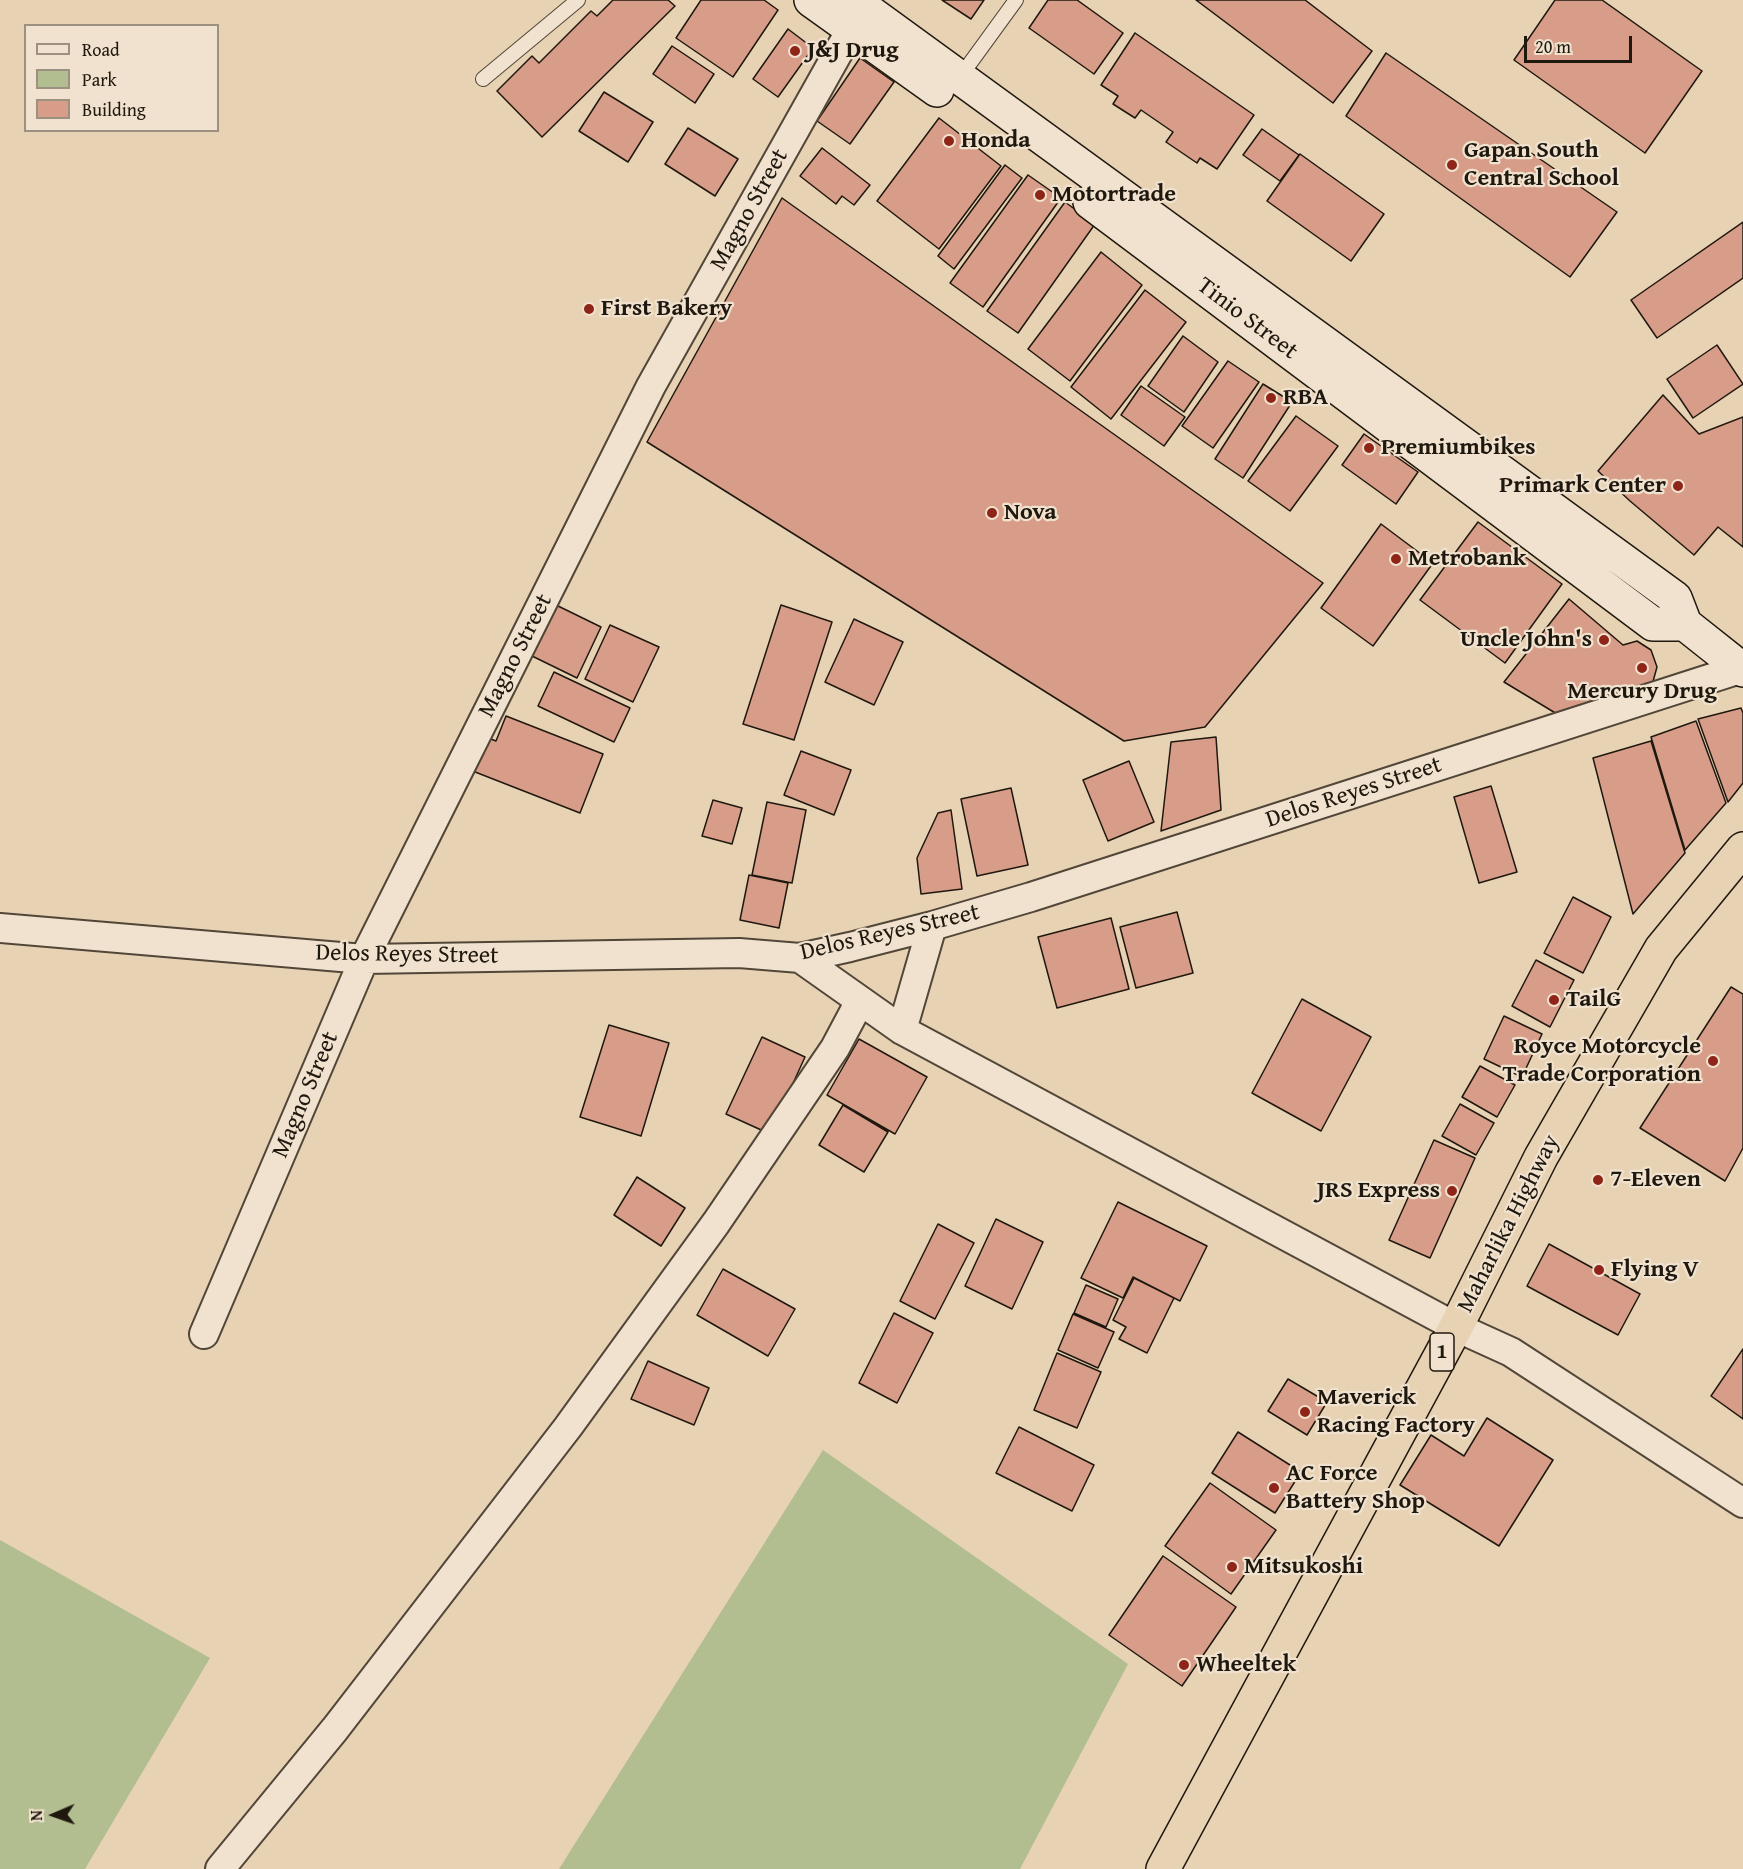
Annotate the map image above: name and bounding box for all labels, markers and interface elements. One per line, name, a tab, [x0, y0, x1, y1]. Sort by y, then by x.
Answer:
legend	[24, 24, 219, 132]
scale bar	[1527, 24, 1635, 62]
text: 20 m	[1535, 33, 1571, 60]
text: Road	[82, 36, 120, 63]
place label: J&J Drug	[807, 37, 899, 65]
marker: J&J Drug	[788, 44, 802, 58]
text: Park	[82, 66, 117, 93]
text: Building	[82, 96, 146, 123]
place label: Honda	[961, 127, 1031, 155]
marker: Honda	[942, 134, 956, 148]
place label: Gapan South Central School	[1464, 137, 1619, 193]
street label: Magno Street	[705, 144, 795, 276]
marker: Gapan South Central School	[1445, 158, 1459, 172]
place label: Motortrade	[1052, 181, 1176, 209]
marker: Motortrade	[1033, 188, 1047, 202]
street label: Tinio Street	[1191, 272, 1303, 366]
place label: First Bakery	[601, 295, 732, 323]
marker: First Bakery	[582, 302, 596, 316]
place label: RBA	[1283, 384, 1328, 412]
marker: RBA	[1264, 391, 1278, 405]
place label: Premiumbikes	[1381, 434, 1536, 462]
marker: Premiumbikes	[1362, 441, 1376, 455]
place label: Primark Center	[1499, 472, 1666, 500]
marker: Primark Center	[1671, 479, 1685, 493]
place label: Nova	[1004, 499, 1056, 527]
marker: Nova	[985, 506, 999, 520]
place label: Metrobank	[1408, 545, 1526, 573]
marker: Metrobank	[1389, 552, 1403, 566]
street label: Magno Street	[473, 589, 559, 723]
place label: Uncle John's	[1460, 626, 1592, 654]
marker: Uncle John's	[1597, 633, 1611, 647]
marker: Mercury Drug	[1635, 661, 1649, 675]
place label: Mercury Drug	[1567, 678, 1717, 706]
street label: Delos Reyes Street	[1263, 751, 1445, 835]
street label: Delos Reyes Street	[798, 898, 982, 968]
street label: Delos Reyes Street	[315, 939, 499, 971]
place label: TailG	[1566, 986, 1621, 1014]
marker: TailG	[1547, 993, 1561, 1007]
street label: Magno Street	[266, 1027, 346, 1163]
place label: Royce Motorcycle Trade Corporation	[1503, 1033, 1701, 1089]
marker: Royce Motorcycle Trade Corporation	[1706, 1054, 1720, 1068]
street label: Maharlika Highway	[1452, 1130, 1566, 1318]
place label: 7-Eleven	[1610, 1166, 1701, 1194]
marker: 7-Eleven	[1591, 1173, 1605, 1187]
place label: JRS Express	[1317, 1177, 1440, 1205]
marker: JRS Express	[1445, 1184, 1459, 1198]
place label: Flying V	[1611, 1256, 1699, 1284]
marker: Flying V	[1592, 1263, 1606, 1277]
road number: 1	[1430, 1333, 1454, 1371]
place label: Maverick Racing Factory	[1317, 1384, 1475, 1440]
marker: Maverick Racing Factory	[1298, 1405, 1312, 1419]
place label: AC Force Battery Shop	[1286, 1460, 1425, 1516]
marker: AC Force Battery Shop	[1267, 1481, 1281, 1495]
place label: Mitsukoshi	[1244, 1553, 1363, 1581]
marker: Mitsukoshi	[1225, 1560, 1239, 1574]
place label: Wheeltek	[1196, 1651, 1296, 1679]
marker: Wheeltek	[1177, 1658, 1191, 1672]
north arrow	[24, 1785, 84, 1845]
text: N	[24, 1810, 48, 1821]

